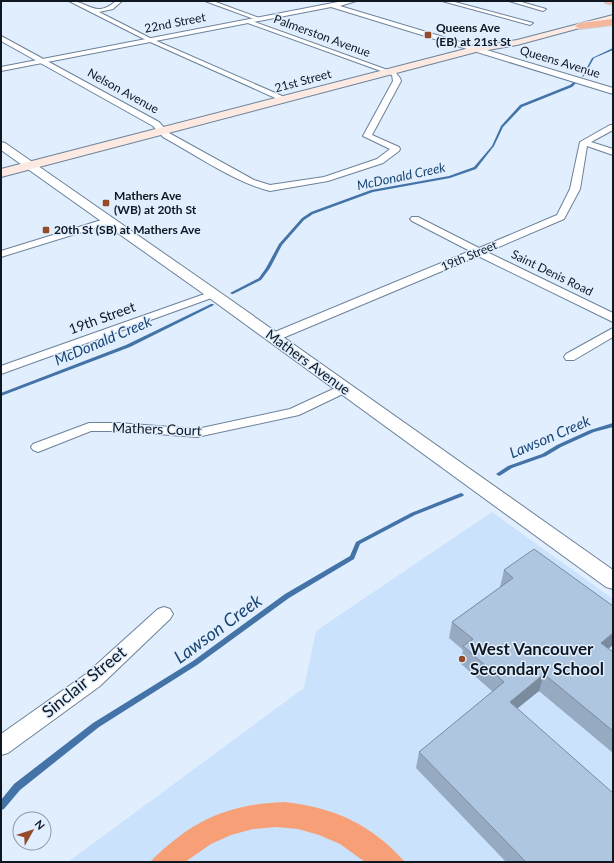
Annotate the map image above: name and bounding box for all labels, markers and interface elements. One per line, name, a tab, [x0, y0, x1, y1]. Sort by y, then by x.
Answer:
street label: 22nd Street	[143, 9, 207, 36]
street label: Palmerston Avenue	[272, 11, 373, 60]
place label: Queens Ave (EB) at 21st St	[436, 20, 512, 49]
marker: Queens Ave (EB) at 21st St	[423, 30, 433, 40]
street label: Queens Avenue	[518, 42, 602, 81]
street label: Nelson Avenue	[85, 65, 162, 116]
street label: 21st Street	[273, 66, 334, 95]
water label: McDonald Creek	[355, 159, 447, 193]
place label: Mathers Ave (WB) at 20th St	[114, 188, 197, 217]
marker: Mathers Ave (WB) at 20th St	[101, 198, 111, 208]
place label: 20th St (SB) at Mathers Ave	[54, 222, 201, 237]
marker: 20th St (SB) at Mathers Ave	[41, 225, 51, 235]
street label: 19th Street	[438, 237, 500, 274]
street label: Saint Denis Road	[509, 246, 596, 299]
street label: 19th Street	[66, 298, 137, 337]
water label: McDonald Creek	[51, 311, 155, 369]
street label: Mathers Avenue	[263, 325, 354, 398]
water label: Lawson Creek	[506, 411, 594, 461]
street label: Mathers Court	[112, 418, 202, 439]
water label: Lawson Creek	[169, 589, 266, 667]
place label: West Vancouver Secondary School	[470, 638, 604, 679]
street label: Sinclair Street	[37, 641, 130, 722]
marker: West Vancouver Secondary School	[457, 654, 467, 664]
north arrow	[12, 811, 52, 851]
text: N	[32, 817, 48, 832]

